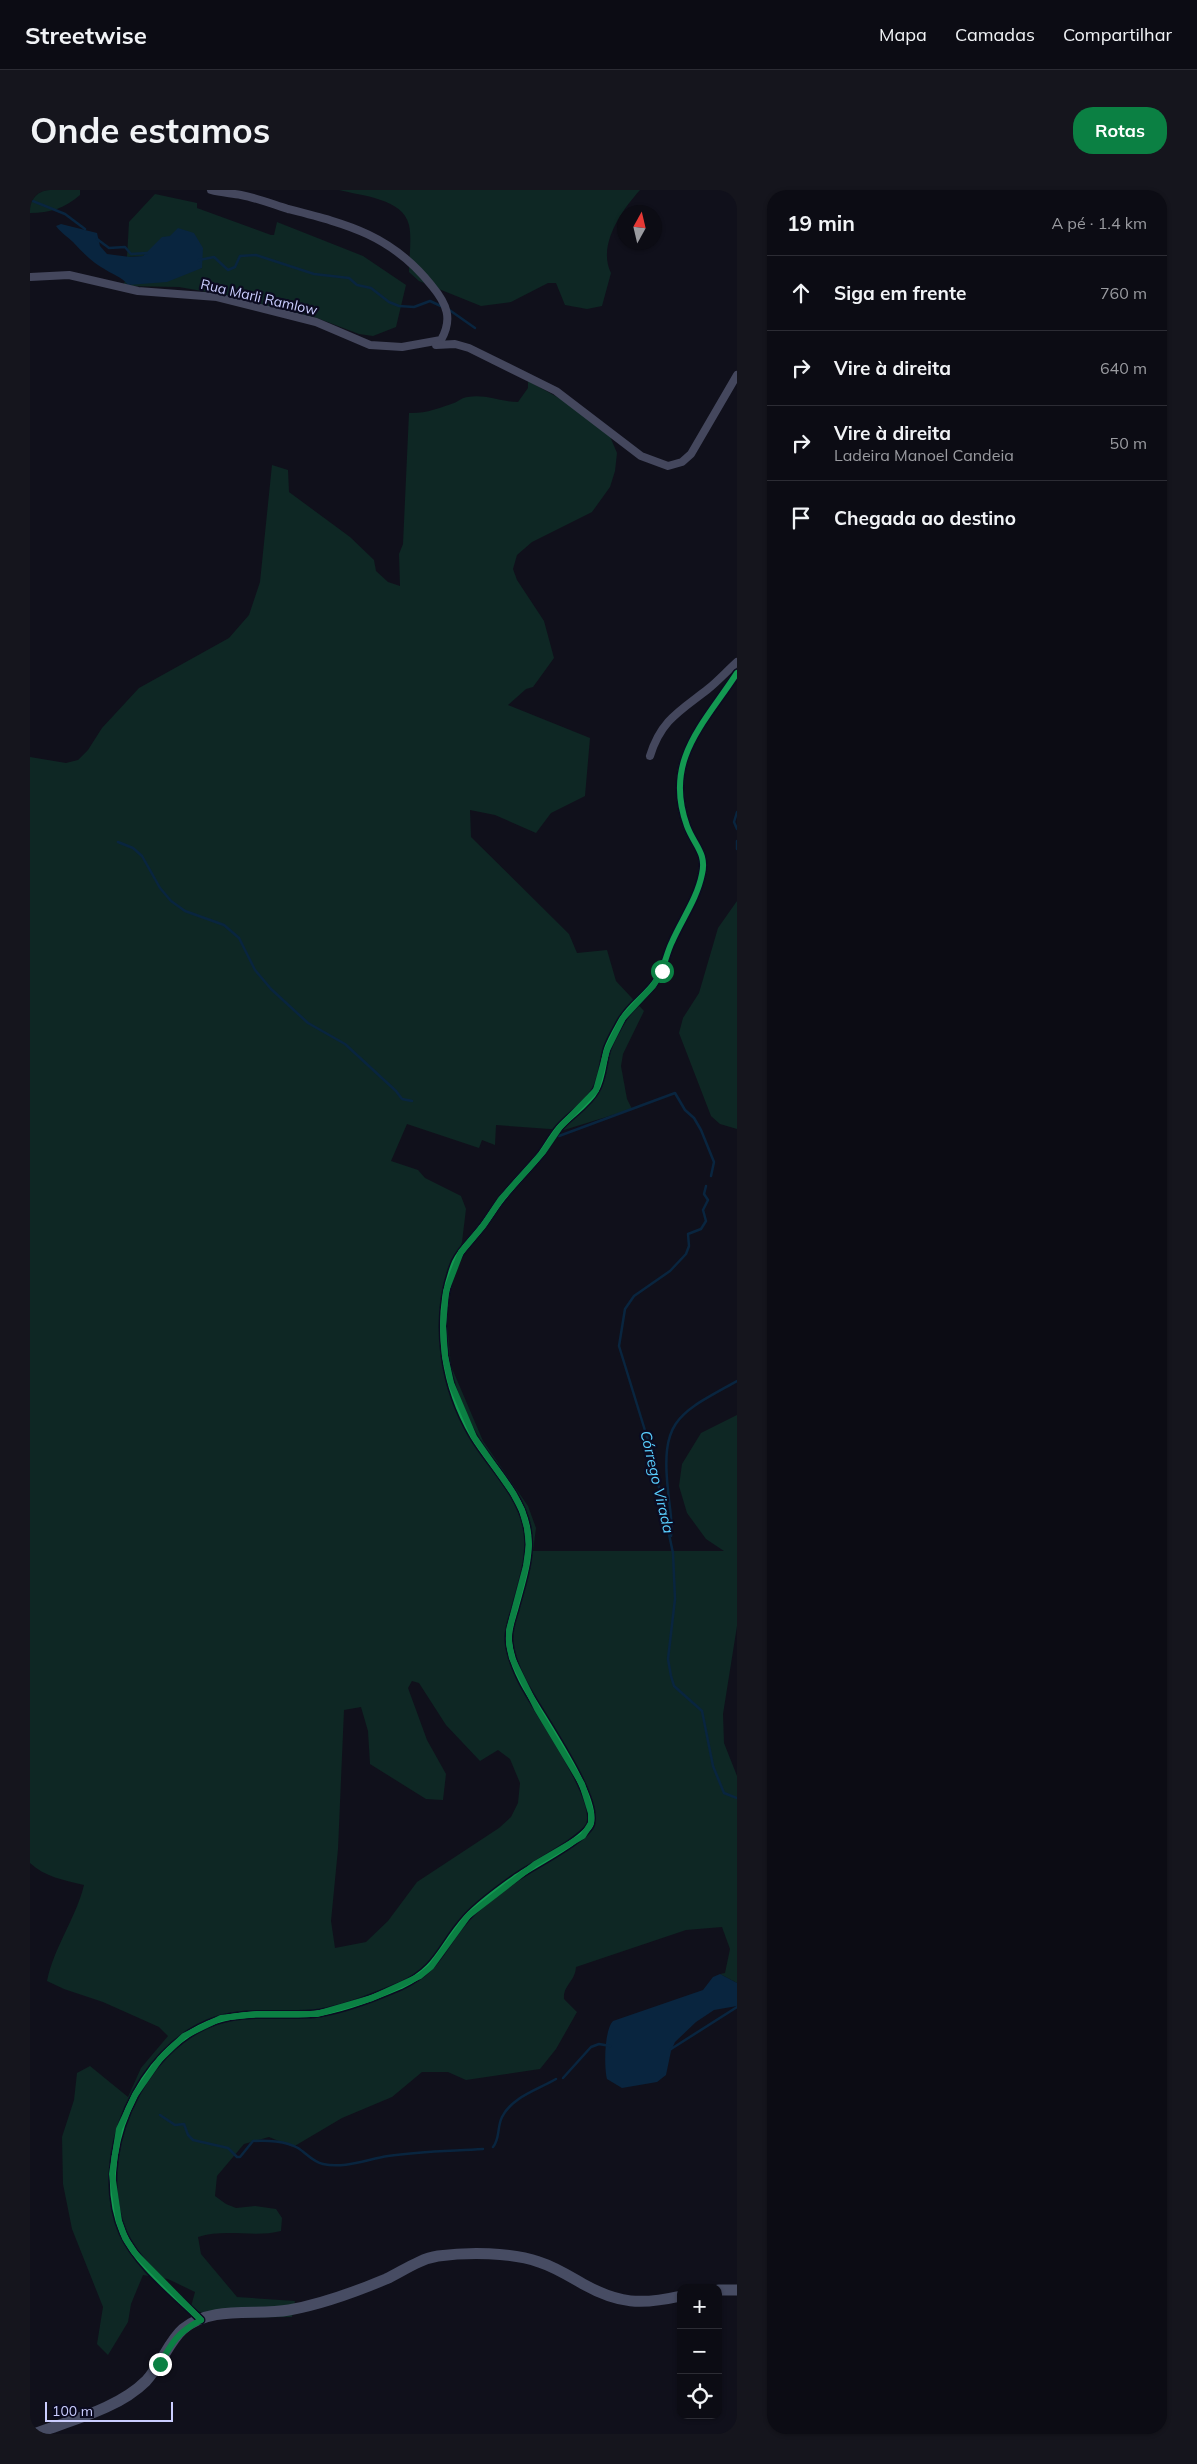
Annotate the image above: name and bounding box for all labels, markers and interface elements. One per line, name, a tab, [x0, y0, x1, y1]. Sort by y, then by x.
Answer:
text: Streetwise	[25, 20, 147, 50]
text: Mapa	[879, 23, 927, 46]
text: Camadas	[955, 23, 1035, 46]
text: Compartilhar	[1063, 23, 1172, 46]
button: Rotas	[1073, 107, 1167, 154]
text: Onde estamos	[30, 108, 270, 152]
north arrow	[617, 205, 662, 250]
text: 19 min	[787, 210, 855, 236]
text: A pé · 1.4 km	[1051, 213, 1147, 233]
street label: Rua Marli Ramlow	[199, 275, 319, 319]
icon: ahead	[787, 279, 815, 307]
text: Siga em frente	[834, 281, 966, 305]
text: 760 m	[1100, 283, 1147, 303]
icon: right	[787, 354, 815, 382]
text: Vire à direita	[834, 356, 951, 380]
text: 640 m	[1100, 358, 1147, 378]
text: Vire à direita	[834, 421, 951, 445]
icon: right	[787, 429, 815, 457]
text: 50 m	[1110, 433, 1147, 453]
text: Ladeira Manoel Candeia	[834, 445, 1014, 465]
icon: arrive	[787, 504, 815, 532]
text: Chegada ao destino	[834, 506, 1016, 530]
route start	[651, 960, 674, 983]
water label: Córrego Virada	[636, 1428, 679, 1535]
map controls	[677, 2284, 722, 2419]
button: +	[677, 2284, 722, 2329]
button: −	[677, 2329, 722, 2374]
route end	[149, 2353, 172, 2376]
button: locate	[677, 2374, 722, 2419]
scale bar	[45, 2399, 172, 2422]
text: 100 m	[52, 2402, 93, 2420]

